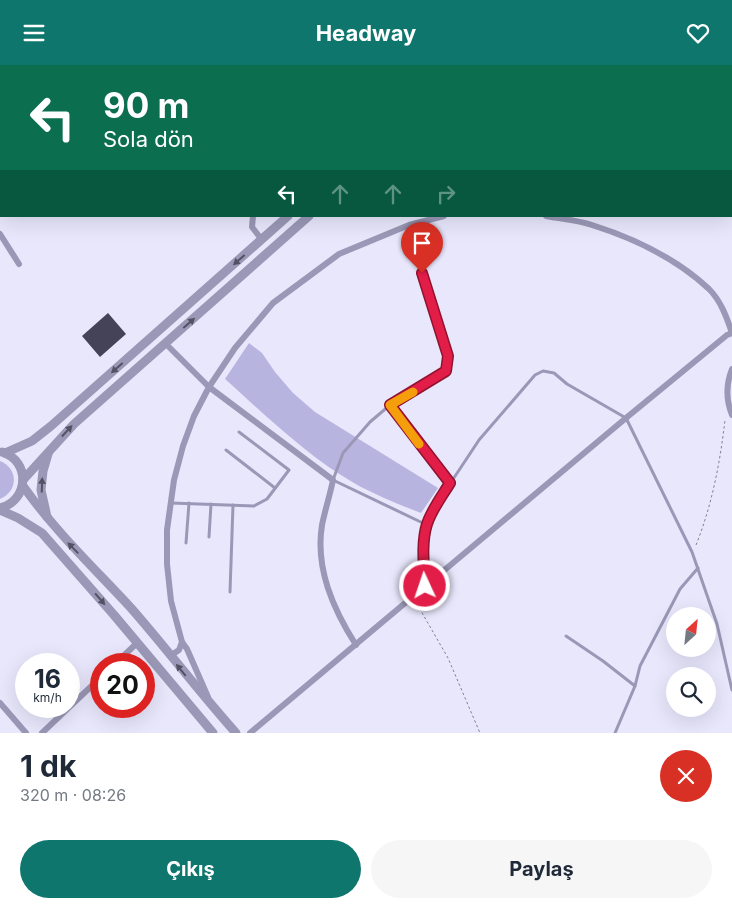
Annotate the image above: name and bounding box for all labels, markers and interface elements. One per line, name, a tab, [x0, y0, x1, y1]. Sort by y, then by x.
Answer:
icon: menu	[20, 19, 48, 47]
icon: heart	[684, 19, 712, 47]
text: Headway	[316, 20, 416, 46]
text: 90 m	[103, 84, 190, 126]
icon: left	[20, 85, 85, 150]
text: Sola dön	[103, 126, 194, 152]
icon: left	[273, 180, 301, 208]
icon: ahead	[326, 180, 354, 208]
icon: ahead	[379, 180, 407, 208]
icon: right	[432, 180, 460, 208]
pin	[401, 222, 443, 273]
icon: arrive	[408, 229, 436, 257]
one-way arrow	[232, 255, 245, 266]
one-way arrow	[182, 317, 195, 328]
one-way arrow	[111, 362, 123, 373]
one-way arrow	[61, 425, 73, 437]
one-way arrow	[38, 476, 46, 492]
one-way arrow	[67, 543, 79, 555]
position arrow	[398, 559, 450, 611]
one-way arrow	[94, 593, 105, 605]
north arrow	[666, 607, 716, 657]
map controls	[666, 607, 716, 717]
speed limit sign: 20	[90, 653, 155, 718]
one-way arrow	[176, 663, 187, 676]
text: 16	[34, 664, 61, 694]
button: search	[666, 667, 716, 717]
text: km/h	[33, 690, 62, 705]
text: 1 dk	[20, 748, 76, 784]
button: close	[660, 750, 712, 802]
text: 320 m · 08:26	[20, 785, 126, 805]
button: Çıkış	[20, 840, 361, 898]
button: Paylaş	[371, 840, 712, 898]

